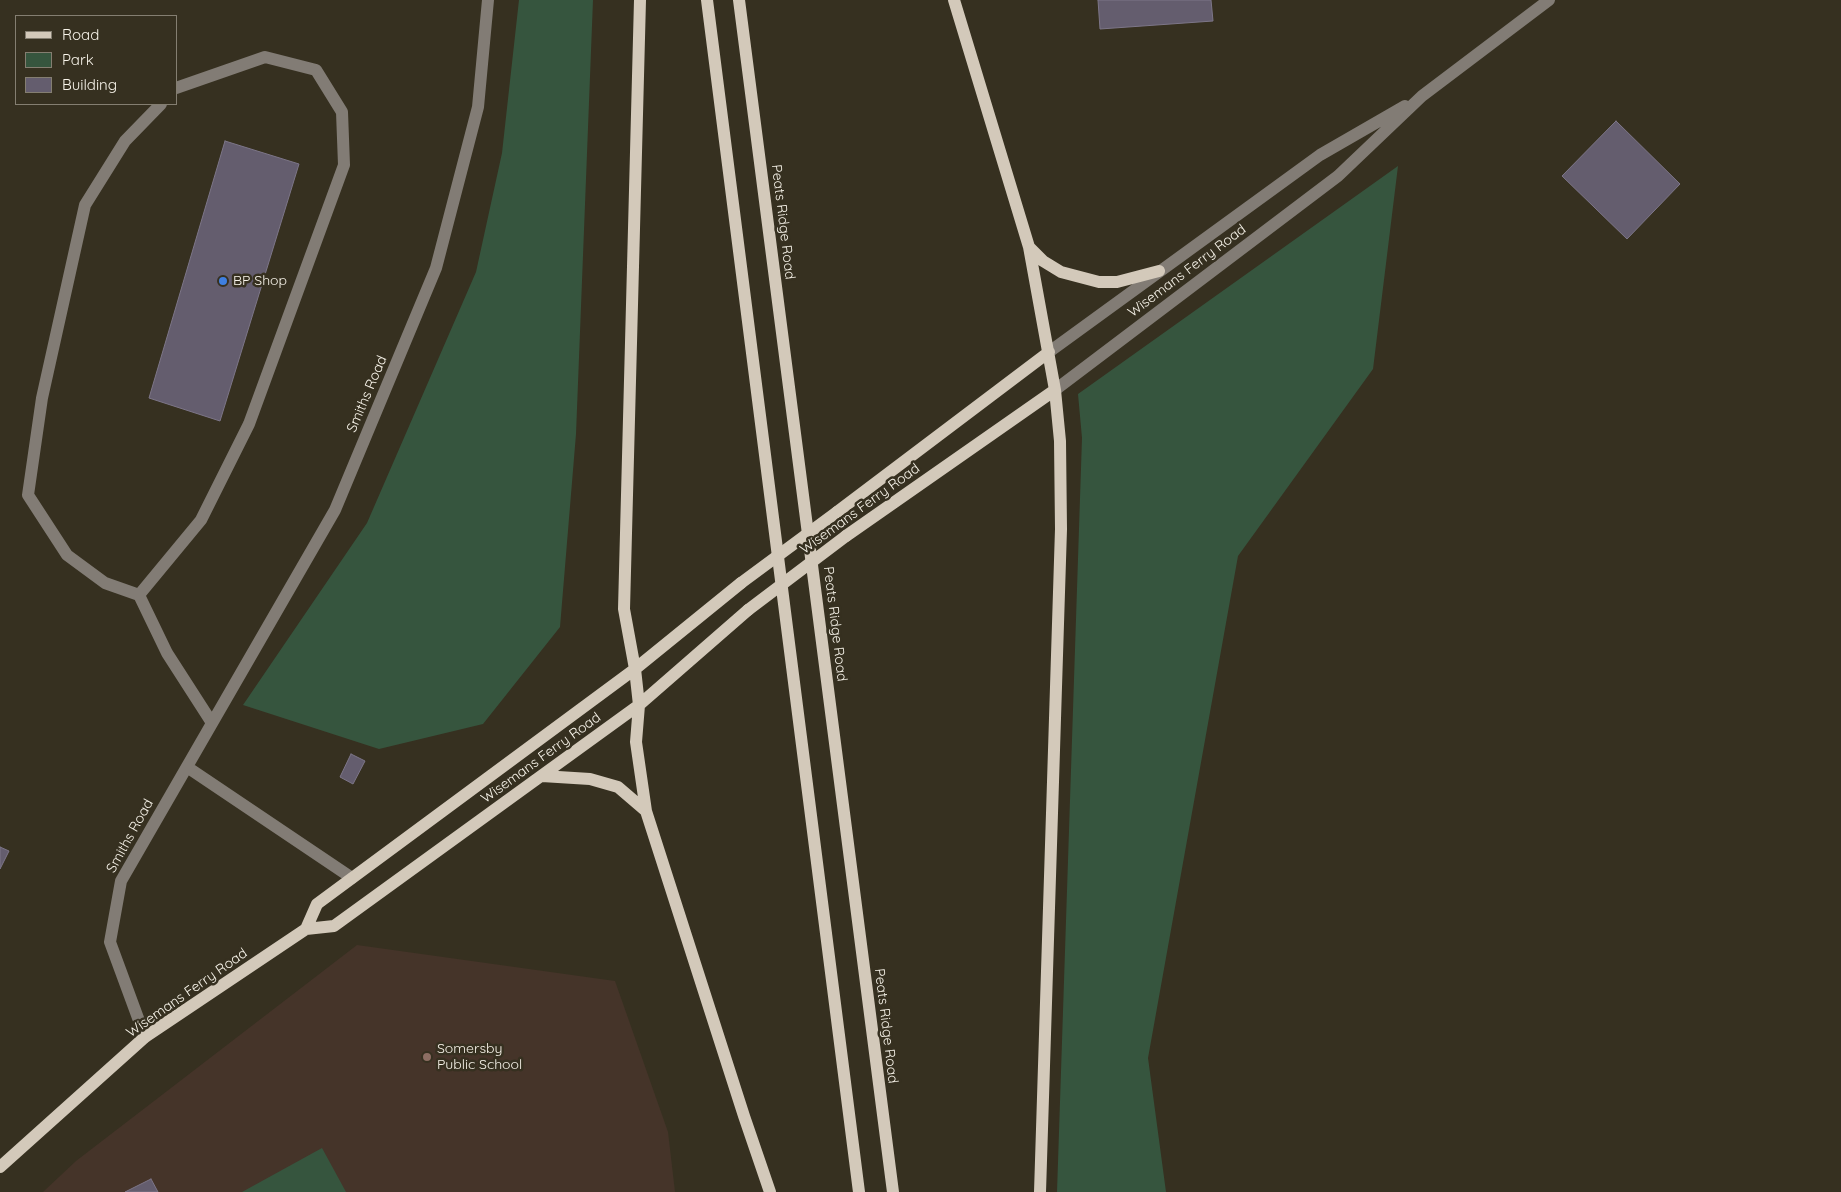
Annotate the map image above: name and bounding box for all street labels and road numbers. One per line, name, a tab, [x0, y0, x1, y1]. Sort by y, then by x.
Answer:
street label: Peats Ridge Road	[768, 163, 798, 281]
street label: Wisemans Ferry Road	[1125, 221, 1249, 321]
street label: Smiths Road	[343, 353, 391, 435]
street label: Wisemans Ferry Road	[797, 460, 923, 558]
street label: Peats Ridge Road	[820, 565, 850, 683]
street label: Wisemans Ferry Road	[478, 709, 604, 807]
street label: Smiths Road	[103, 796, 157, 876]
street label: Wisemans Ferry Road	[123, 945, 251, 1041]
street label: Peats Ridge Road	[871, 967, 901, 1085]

